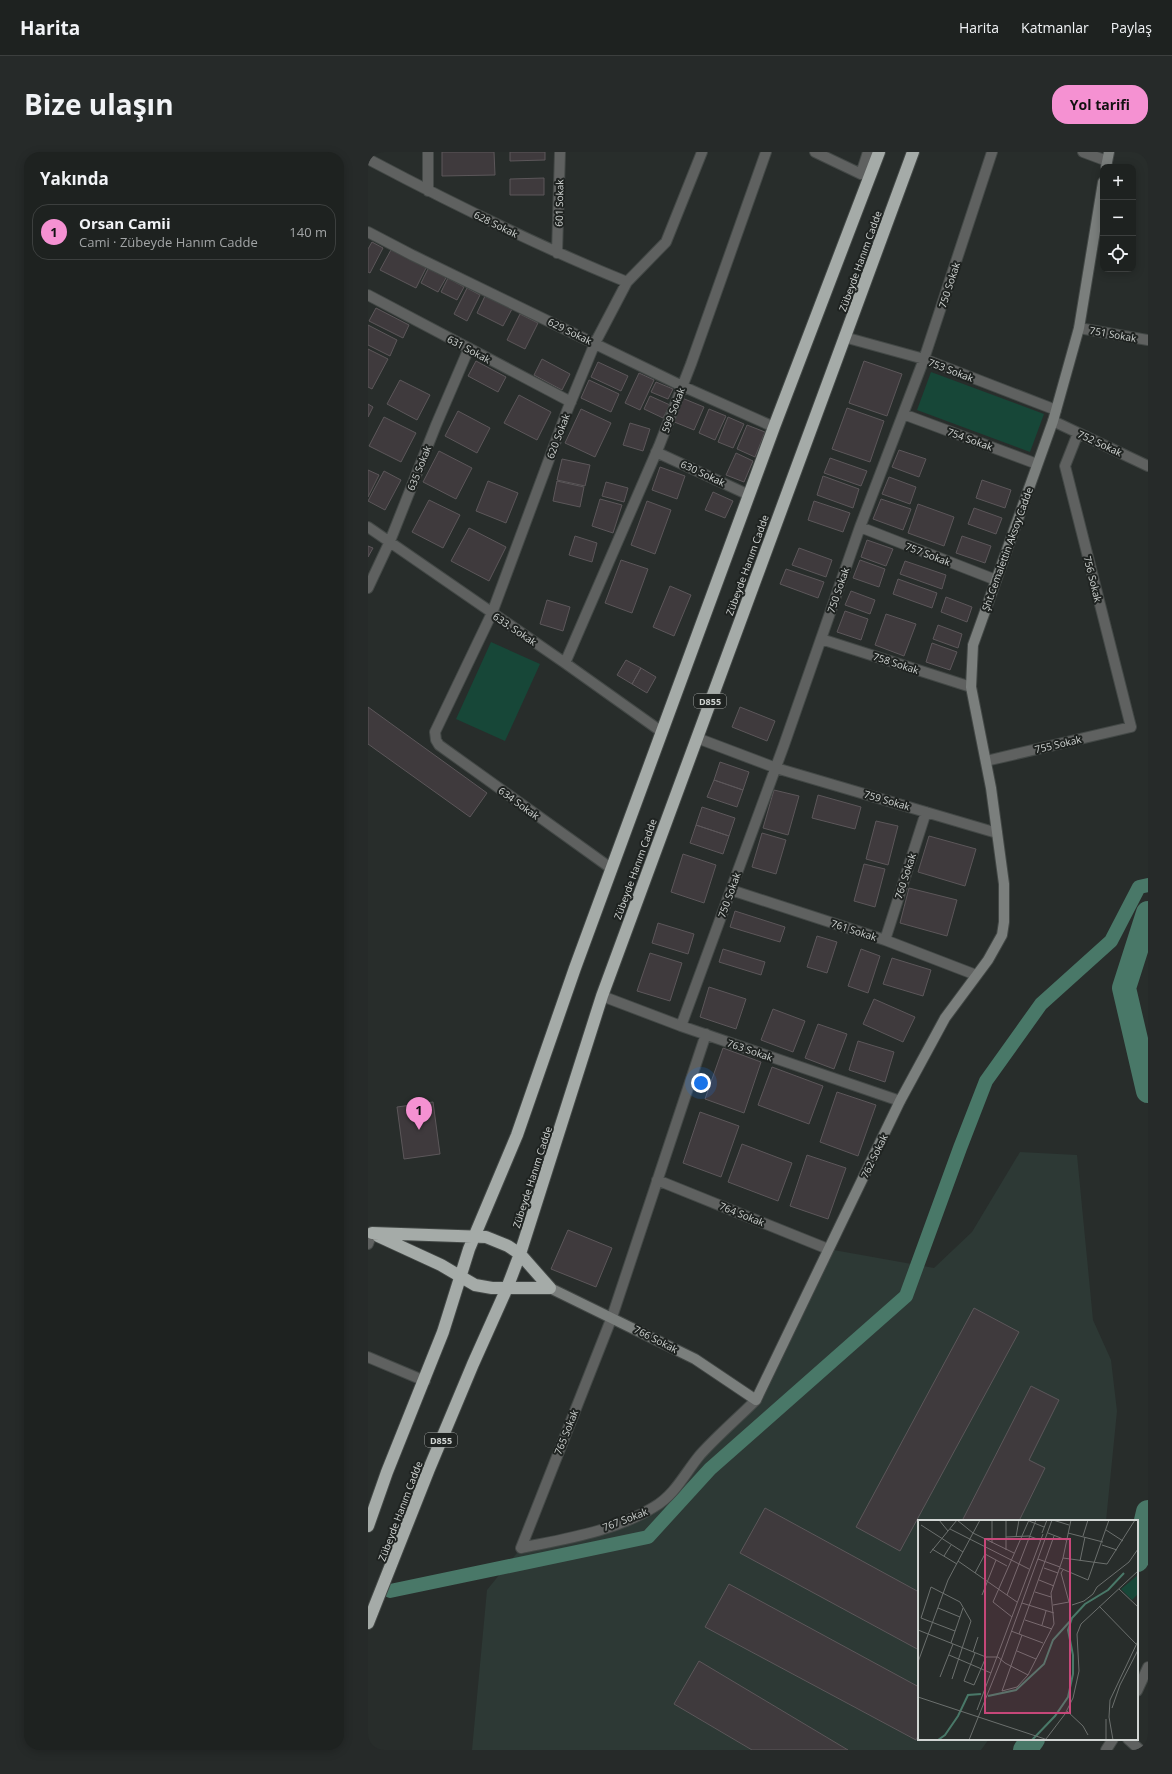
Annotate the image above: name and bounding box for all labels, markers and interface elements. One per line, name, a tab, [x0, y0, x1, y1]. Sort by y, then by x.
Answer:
text: Harita	[20, 15, 80, 41]
text: Harita	[959, 18, 999, 37]
text: Katmanlar	[1021, 18, 1089, 37]
text: Paylaş	[1111, 18, 1152, 37]
text: Bize ulaşın	[24, 85, 174, 123]
button: Yol tarifi	[1052, 85, 1148, 124]
map controls	[1100, 164, 1136, 272]
button: +	[1100, 164, 1136, 200]
text: Yakında	[40, 167, 109, 190]
street label: 601 Sokak	[552, 178, 566, 227]
button: −	[1100, 200, 1136, 236]
street label: 628 Sokak	[472, 207, 521, 241]
street label: Zübeyde Hanım Cadde	[835, 208, 885, 313]
text: Orsan Camii	[79, 213, 171, 233]
text: 1	[50, 223, 58, 241]
text: 140 m	[289, 223, 327, 241]
text: Cami · Zübeyde Hanım Cadde	[79, 233, 258, 251]
button: locate	[1100, 236, 1136, 272]
street label: 750 Sokak	[935, 260, 963, 310]
street label: 629 Sokak	[546, 314, 595, 348]
street label: 751 Sokak	[1088, 323, 1138, 345]
street label: 631 Sokak	[445, 332, 494, 367]
street label: 753 Sokak	[926, 355, 976, 385]
street label: 599 Sokak	[658, 385, 688, 435]
street label: 620 Sokak	[543, 411, 573, 461]
street label: 754 Sokak	[945, 424, 995, 454]
street label: 752 Sokak	[1076, 427, 1125, 460]
street label: 635 Sokak	[404, 443, 435, 493]
street label: 630 Sokak	[679, 457, 728, 490]
street label: Şht.Cemalettin Aksoy Cadde	[978, 485, 1036, 613]
street label: Zübeyde Hanım Cadde	[722, 512, 772, 617]
street label: 757 Sokak	[903, 539, 953, 569]
street label: 756 Sokak	[1080, 554, 1106, 604]
street label: 750 Sokak	[824, 565, 853, 615]
street label: 633. Sokak	[490, 609, 540, 649]
street label: 758 Sokak	[871, 649, 921, 677]
road number: D855	[694, 694, 726, 708]
street label: 755 Sokak	[1033, 732, 1083, 756]
street label: 634 Sokak	[496, 783, 543, 823]
street label: 759 Sokak	[862, 787, 912, 813]
street label: Zübeyde Hanım Cadde	[610, 816, 660, 921]
street label: 760 Sokak	[891, 851, 919, 901]
street label: 750 Sokak	[714, 870, 744, 920]
street label: 761 Sokak	[829, 916, 879, 944]
street label: 763 Sokak	[725, 1036, 775, 1065]
your location	[691, 1073, 711, 1093]
pin: 1	[406, 1097, 432, 1130]
street label: Zübeyde Hanım Cadde	[509, 1124, 555, 1230]
street label: 762 Sokak	[857, 1131, 891, 1180]
street label: 764 Sokak	[717, 1199, 767, 1230]
street label: 766 Sokak	[632, 1322, 681, 1356]
street label: 765 Sokak	[551, 1407, 582, 1457]
road number: D855	[425, 1433, 457, 1447]
street label: Zübeyde Hanım Cadde	[374, 1459, 426, 1563]
street label: 767 Sokak	[600, 1504, 650, 1534]
inset map	[918, 1520, 1138, 1740]

